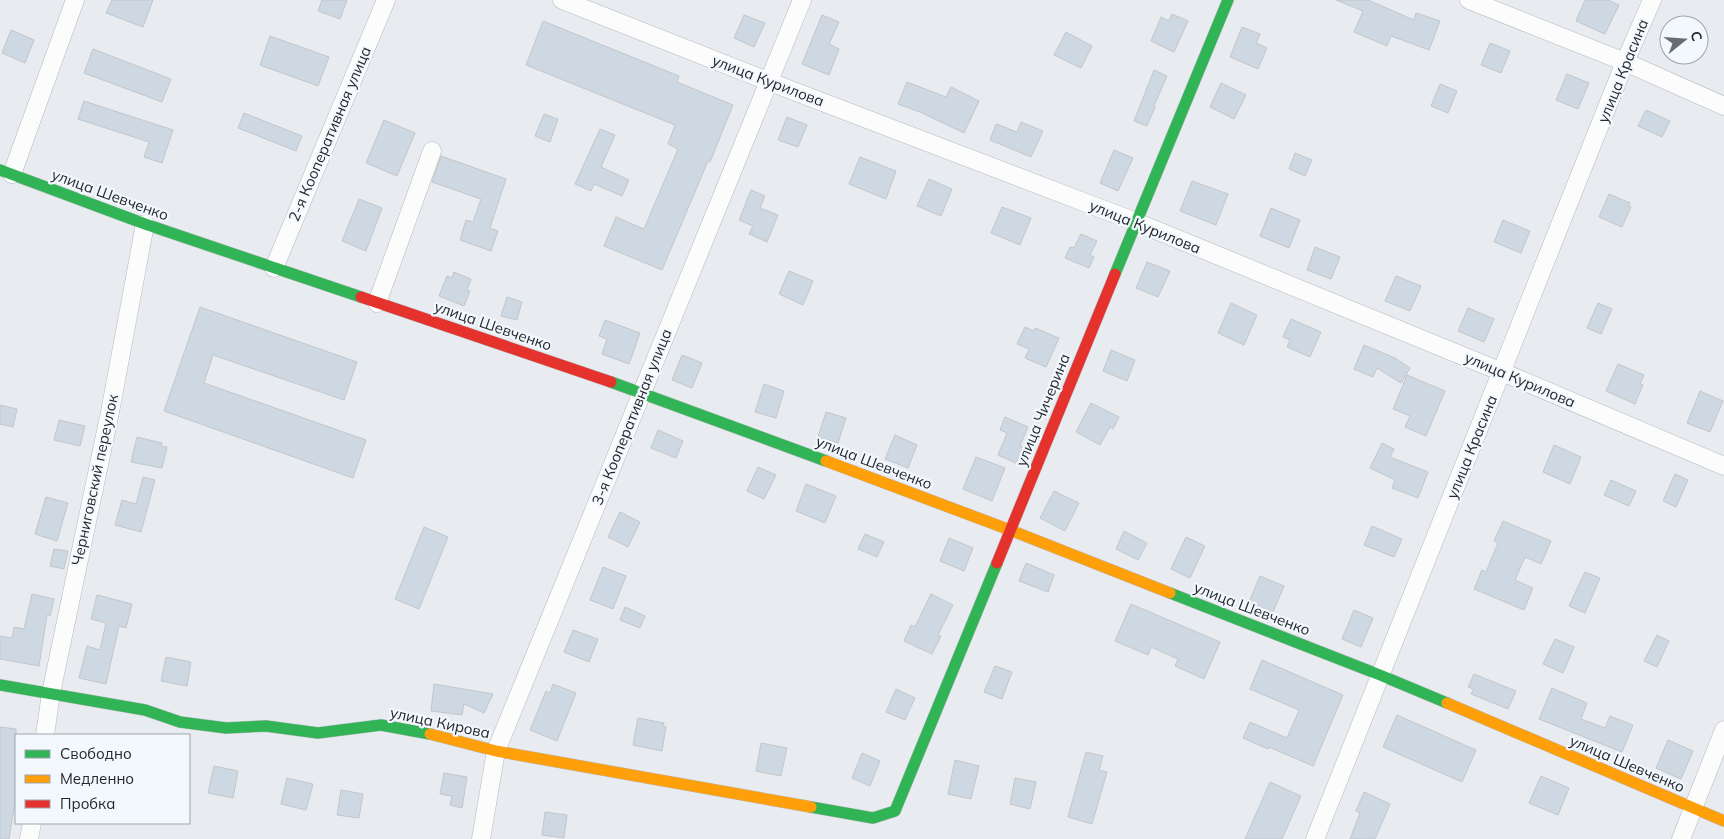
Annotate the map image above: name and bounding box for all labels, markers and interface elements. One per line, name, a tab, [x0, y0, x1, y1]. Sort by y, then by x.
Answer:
north arrow	[1659, 15, 1709, 65]
street label: улица Красина	[1593, 16, 1652, 126]
text: С	[1686, 29, 1706, 43]
street label: 2-я Кооперативная улица	[284, 43, 375, 224]
street label: улица Курилова	[710, 50, 827, 111]
street label: улица Шевченко	[49, 165, 171, 225]
street label: улица Курилова	[1087, 196, 1204, 258]
street label: улица Шевченко	[432, 297, 554, 355]
street label: 3-я Кооперативная улица	[587, 326, 676, 508]
street label: улица Курилова	[1462, 348, 1578, 411]
street label: улица Чичерина	[1011, 351, 1074, 469]
street label: Черниговский переулок	[67, 392, 122, 567]
street label: улица Красина	[1442, 392, 1501, 502]
street label: улица Шевченко	[813, 432, 935, 493]
street label: улица Шевченко	[1191, 578, 1313, 639]
street label: улица Кирова	[388, 703, 492, 742]
street label: улица Шевченко	[1567, 731, 1688, 796]
legend	[15, 734, 190, 824]
text: Свободно	[60, 744, 132, 763]
text: Медленно	[60, 769, 134, 788]
text: Пробка	[60, 794, 115, 813]

